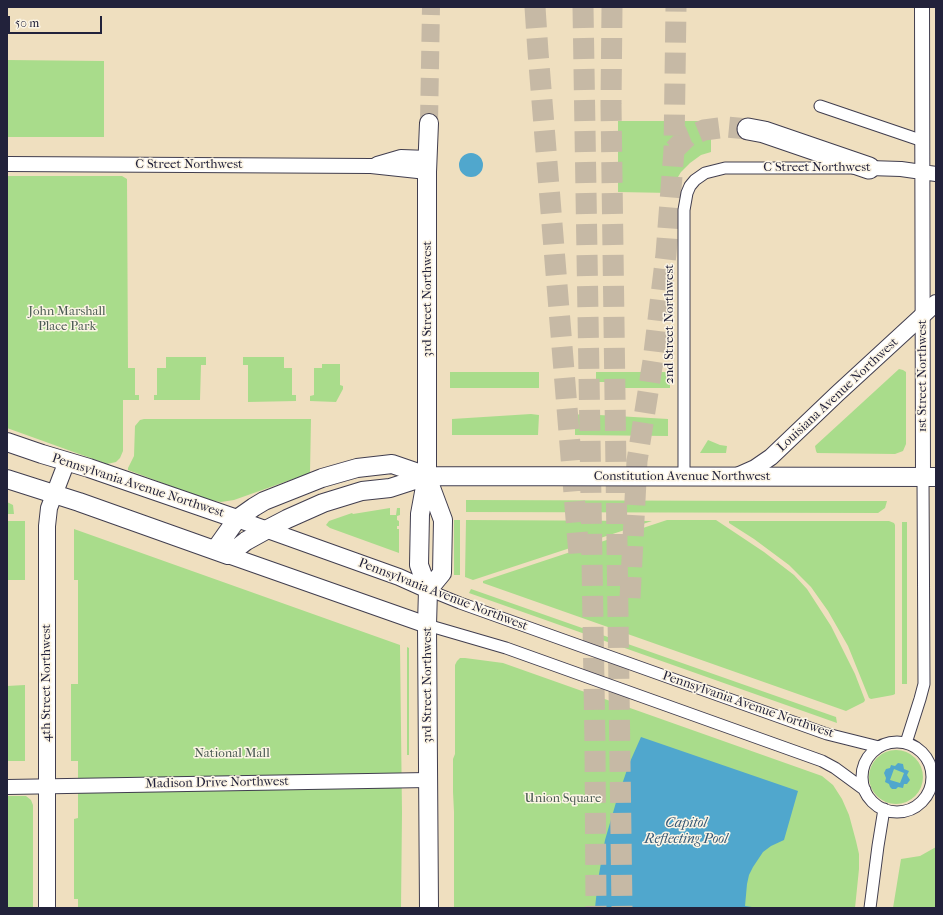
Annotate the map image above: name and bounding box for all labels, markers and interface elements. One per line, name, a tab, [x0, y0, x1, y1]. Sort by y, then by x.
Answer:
scale bar	[10, 8, 104, 34]
text: 50 m	[15, 16, 39, 30]
street label: C Street Northwest	[135, 157, 243, 173]
street label: C Street Northwest	[763, 160, 871, 176]
street label: 3rd Street Northwest	[420, 241, 436, 357]
street label: 2nd Street Northwest	[662, 264, 678, 384]
park label: John Marshall Place Park	[28, 304, 106, 335]
street label: 1st Street Northwest	[915, 320, 931, 432]
street label: Louisiana Avenue Northwest	[774, 335, 902, 455]
street label: Pennsylvania Avenue Northwest	[50, 451, 226, 521]
street label: Constitution Avenue Northwest	[594, 469, 770, 485]
street label: Pennsylvania Avenue Northwest	[356, 555, 530, 635]
street label: 4th Street Northwest	[39, 624, 55, 742]
street label: 3rd Street Northwest	[420, 627, 436, 743]
street label: Pennsylvania Avenue Northwest	[660, 668, 836, 742]
park label: National Mall	[194, 746, 270, 762]
street label: Madison Drive Northwest	[145, 774, 289, 792]
park label: Union Square	[525, 791, 601, 807]
water label: Capitol Reflecting Pool	[644, 816, 728, 848]

